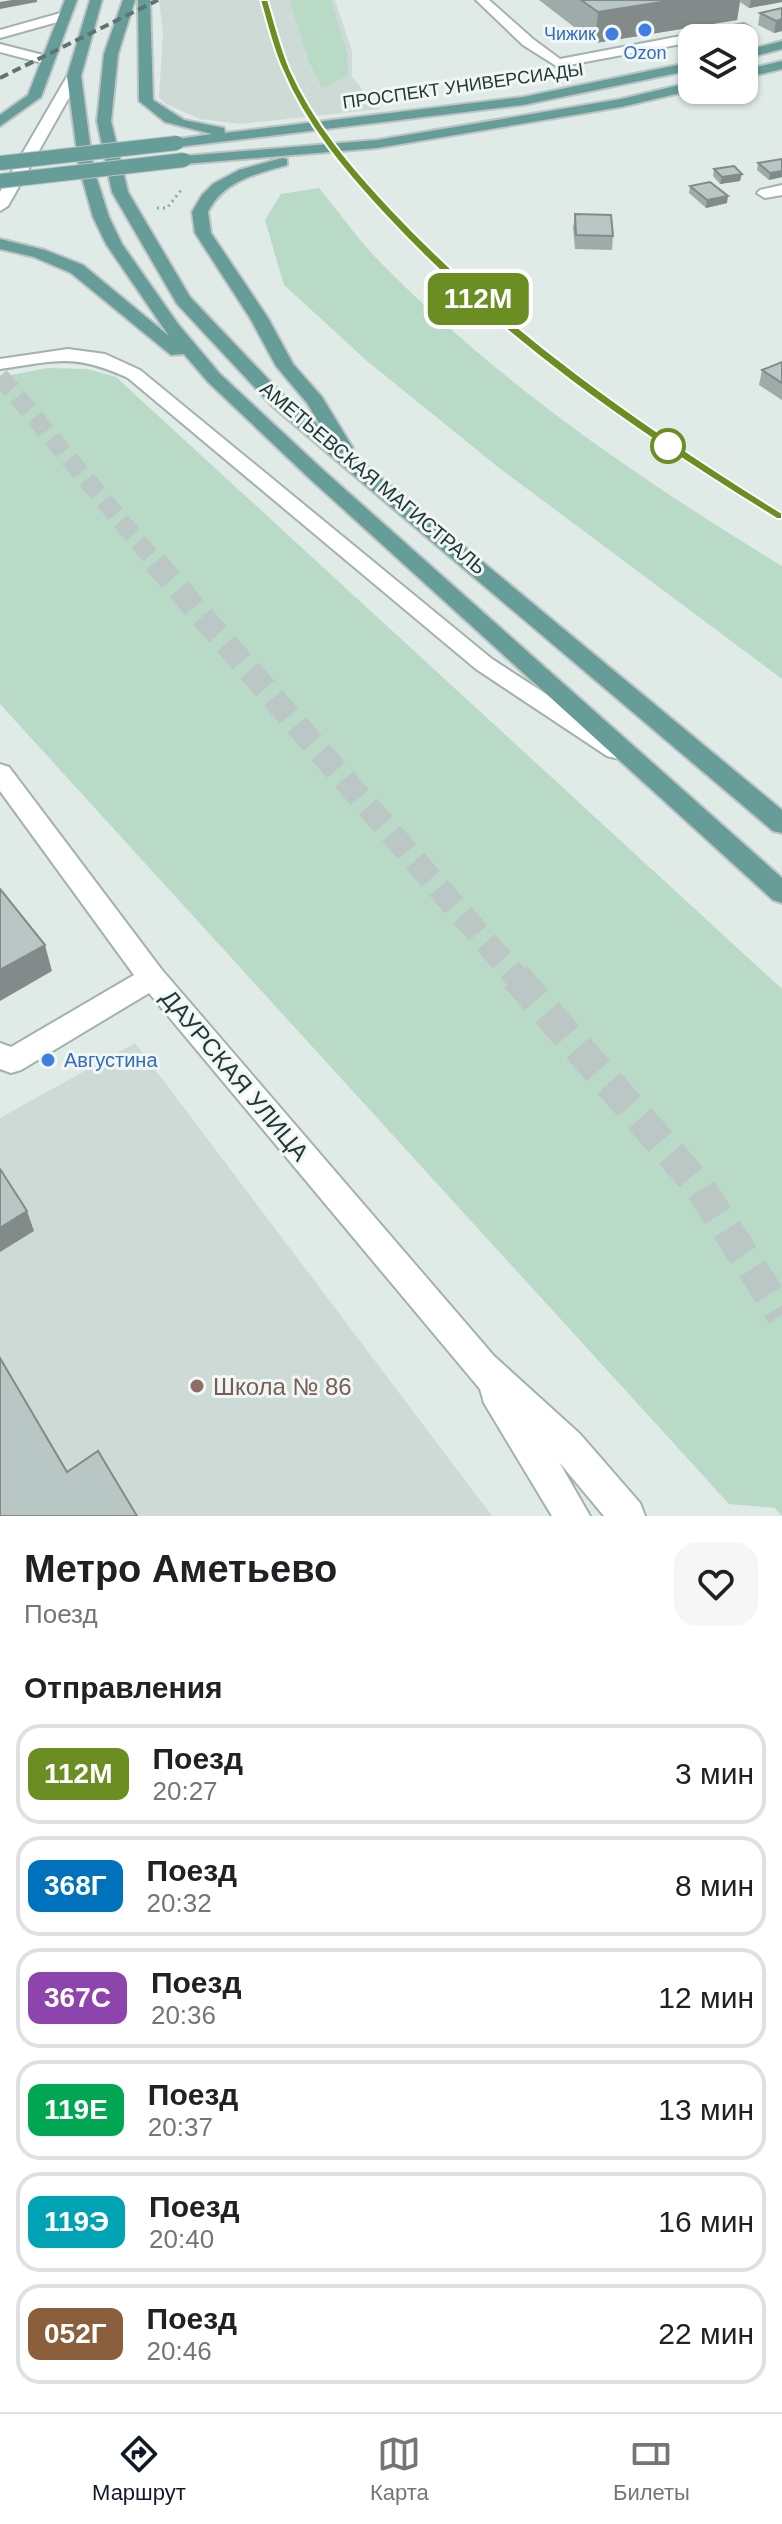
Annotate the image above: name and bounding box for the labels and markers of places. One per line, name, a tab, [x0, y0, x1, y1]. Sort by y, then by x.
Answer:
marker: Ozon	[636, 21, 654, 39]
place label: Чижик	[544, 24, 596, 44]
marker: Чижик	[603, 25, 621, 43]
place label: Ozon	[623, 43, 667, 63]
unlabelled marker	[651, 429, 685, 463]
place label: Августина	[64, 1049, 158, 1071]
marker: Августина	[39, 1051, 57, 1069]
place label: Школа № 86	[213, 1373, 352, 1400]
marker: Школа № 86	[188, 1377, 206, 1395]

